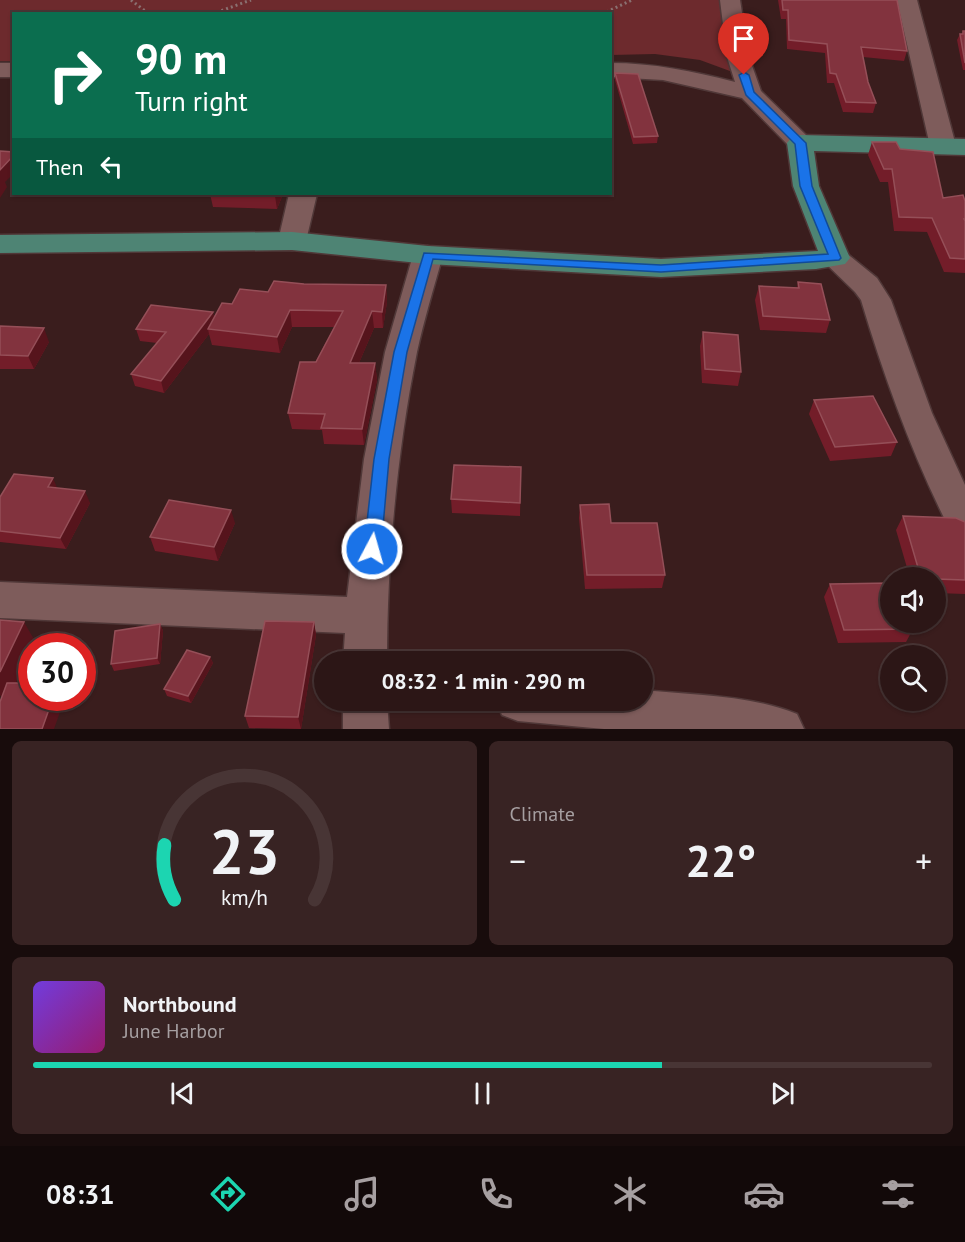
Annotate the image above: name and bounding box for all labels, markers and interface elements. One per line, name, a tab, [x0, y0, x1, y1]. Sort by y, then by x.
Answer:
pin	[718, 13, 769, 75]
icon: arrive	[727, 22, 760, 55]
text: 90 m	[135, 31, 227, 86]
icon: right	[36, 36, 114, 114]
text: Turn right	[135, 84, 248, 118]
icon: left	[95, 150, 128, 183]
text: Then	[36, 153, 83, 181]
position arrow	[340, 517, 404, 581]
map controls	[880, 567, 946, 711]
button: sound	[880, 567, 946, 633]
speed limit sign: 30	[18, 633, 96, 711]
button: search	[880, 645, 946, 711]
text: 08:32 · 1 min · 290 m	[382, 667, 585, 695]
text: Climate	[510, 801, 575, 827]
text: 23	[209, 810, 280, 891]
text: 22°	[685, 831, 756, 889]
text: −	[510, 839, 526, 882]
text: +	[915, 839, 932, 882]
text: km/h	[221, 883, 268, 911]
text: Northbound	[123, 990, 237, 1018]
text: June Harbor	[123, 1018, 225, 1044]
icon: previous	[166, 1077, 199, 1110]
icon: pause	[466, 1077, 499, 1110]
icon: next	[766, 1077, 799, 1110]
icon: directions	[207, 1173, 249, 1215]
icon: music	[341, 1173, 383, 1215]
icon: phone	[475, 1173, 517, 1215]
icon: climate	[609, 1173, 651, 1215]
icon: car	[743, 1173, 785, 1215]
icon: filters	[877, 1173, 919, 1215]
text: 08:31	[46, 1177, 115, 1211]

